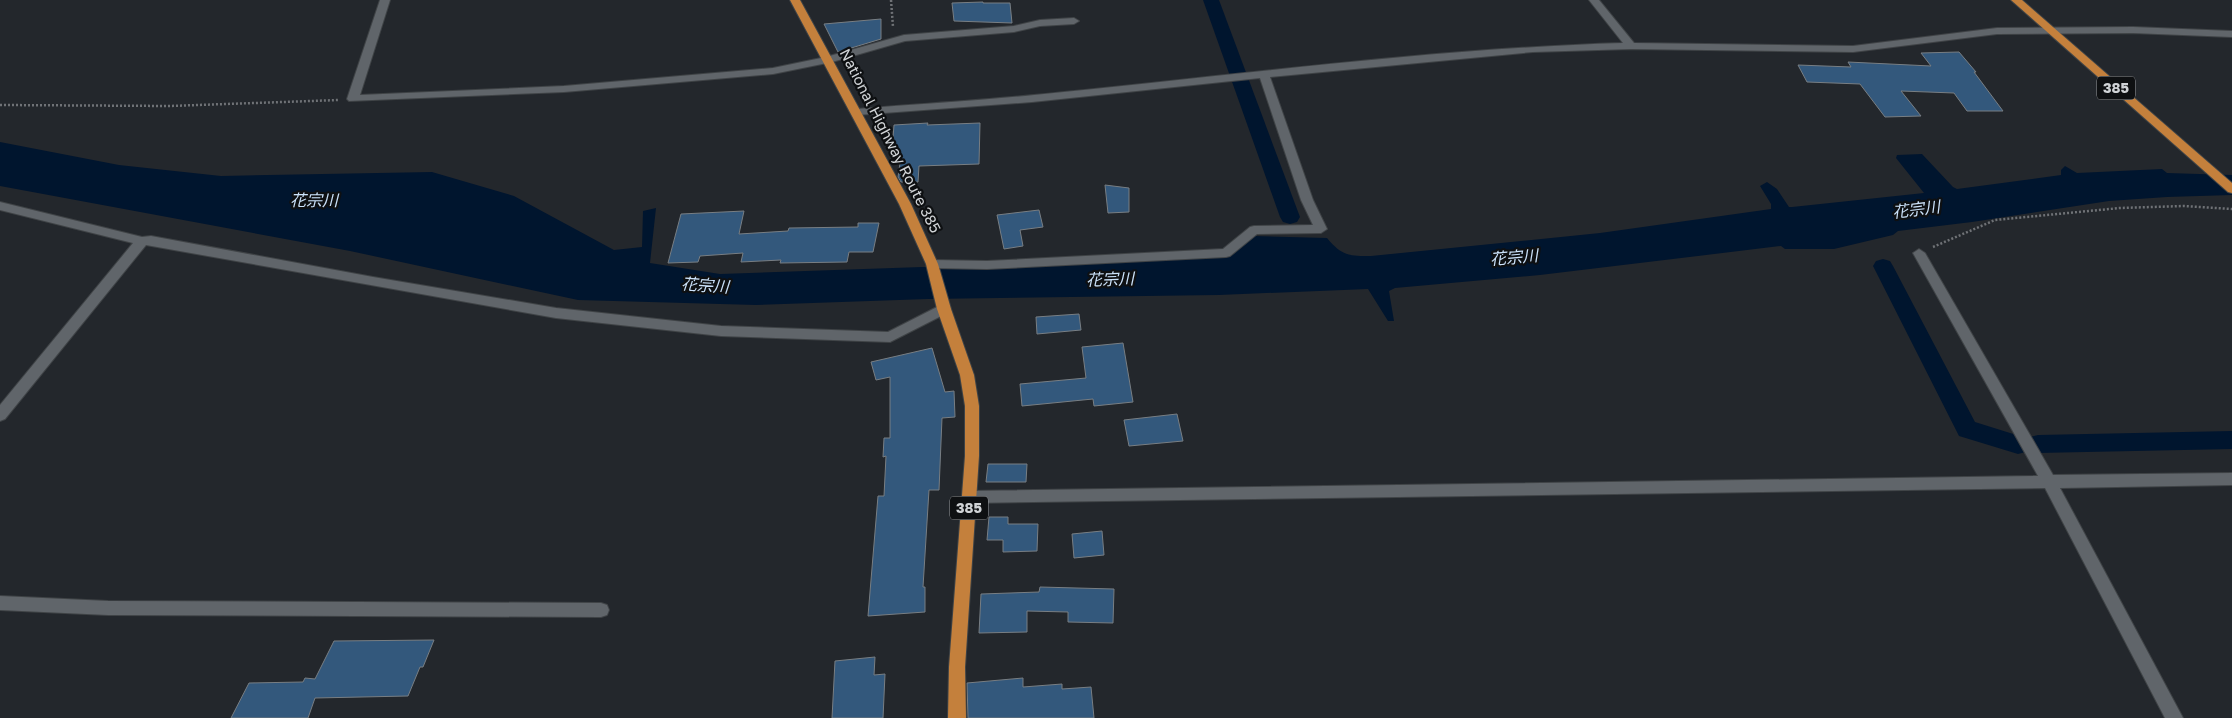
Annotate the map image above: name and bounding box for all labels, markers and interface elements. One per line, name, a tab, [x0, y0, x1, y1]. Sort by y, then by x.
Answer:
street label: National Highway Route 385	[837, 46, 945, 236]
road number: 385	[2097, 76, 2135, 100]
water label: 花宗川	[290, 190, 340, 210]
water label: 花宗川	[1891, 196, 1943, 222]
water label: 花宗川	[1489, 245, 1541, 269]
water label: 花宗川	[1086, 268, 1136, 290]
water label: 花宗川	[680, 273, 732, 297]
road number: 385	[950, 496, 988, 520]

